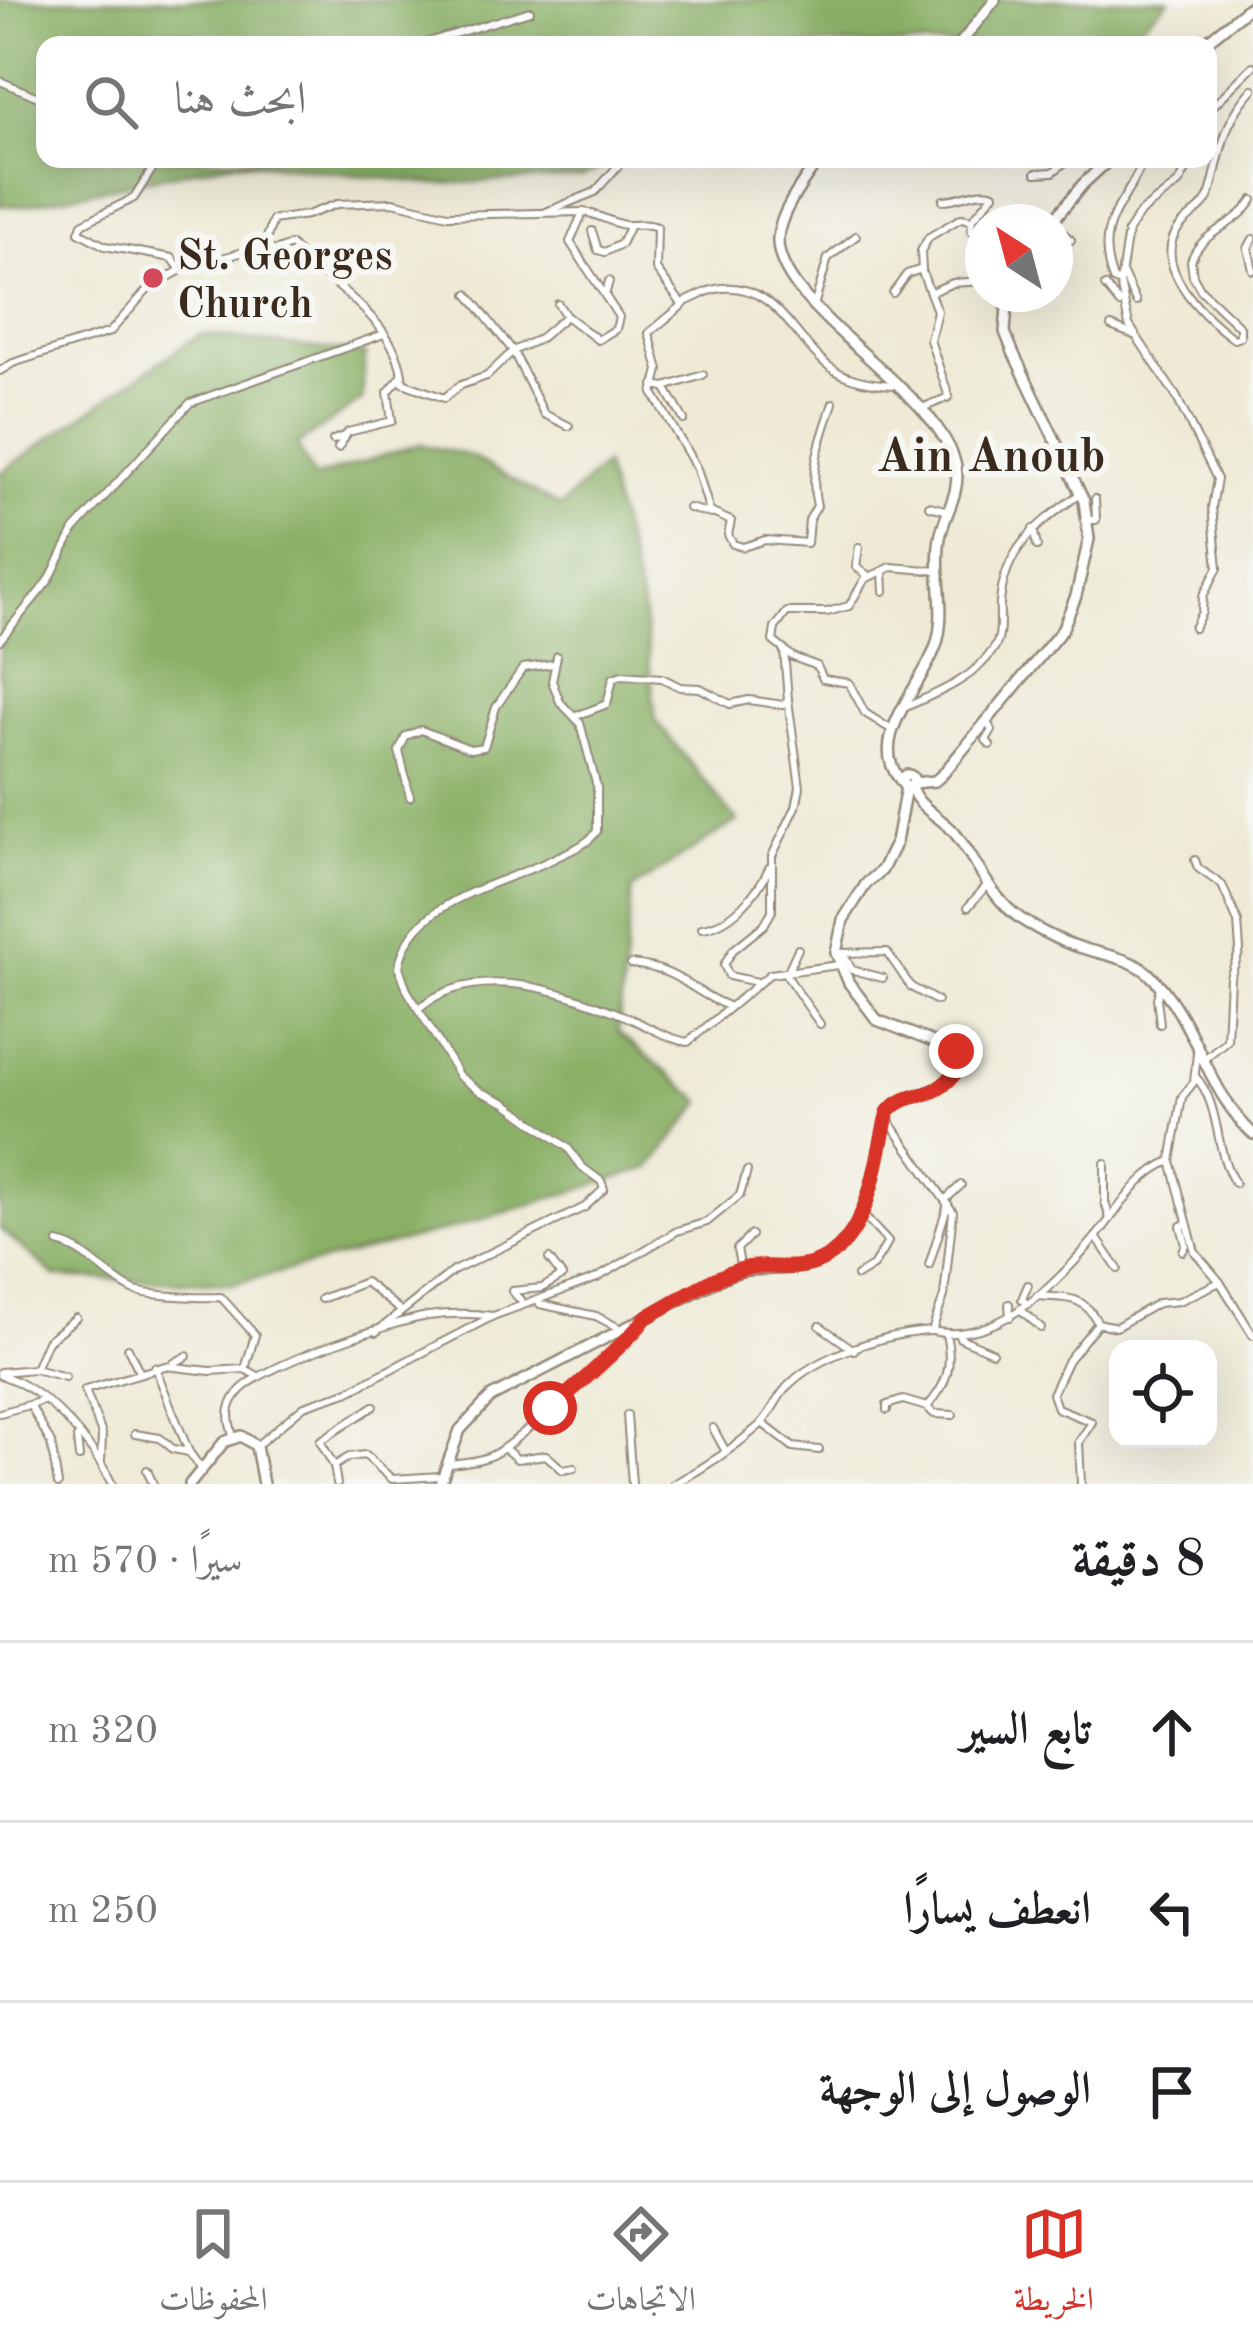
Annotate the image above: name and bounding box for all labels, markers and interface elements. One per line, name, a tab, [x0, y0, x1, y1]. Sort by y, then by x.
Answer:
search box	[36, 36, 1217, 168]
icon: search	[78, 69, 144, 135]
text: ابحث هنا	[174, 79, 307, 124]
north arrow	[965, 204, 1073, 312]
place label: St. Georges Church	[177, 237, 392, 327]
marker: St. Georges Church	[140, 265, 166, 291]
district label: Ain Anoub	[876, 434, 1106, 482]
route end	[929, 1024, 983, 1078]
map controls	[1109, 1340, 1217, 1448]
button: locate	[1109, 1340, 1217, 1448]
route start	[523, 1381, 577, 1435]
text: 8 دقيقة	[1072, 1536, 1205, 1587]
text: سيرًا · 570 m	[48, 1542, 243, 1581]
icon: ahead	[1139, 1699, 1205, 1765]
text: تابع السير	[961, 1709, 1091, 1754]
text: 320 m	[48, 1712, 158, 1751]
icon: left	[1139, 1879, 1205, 1945]
text: انعطف يسارًا	[904, 1889, 1091, 1934]
text: 250 m	[48, 1892, 158, 1931]
icon: arrive	[1139, 2059, 1205, 2125]
text: الوصول إلى الوجهة	[819, 2069, 1091, 2114]
tab: المحفوظات	[159, 2201, 268, 2331]
tab: الاتجاهات	[586, 2201, 696, 2331]
tab: الخريطة	[1014, 2201, 1094, 2331]

